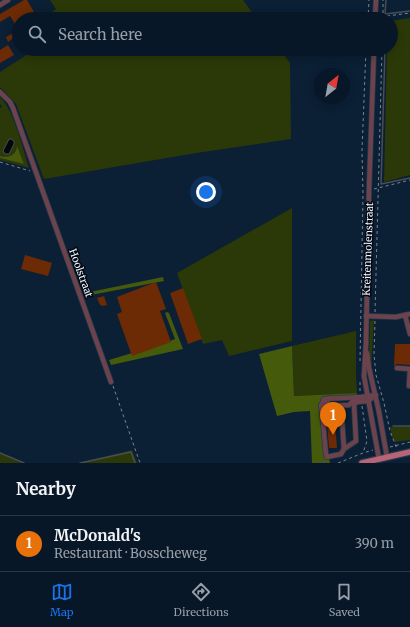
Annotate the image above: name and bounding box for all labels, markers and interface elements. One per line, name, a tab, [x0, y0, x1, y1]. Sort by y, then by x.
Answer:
search box	[12, 12, 398, 56]
icon: search	[26, 23, 48, 45]
text: Search here	[58, 25, 142, 44]
north arrow	[314, 68, 350, 104]
your location	[196, 182, 216, 202]
street label: Kreitenmolenstraat	[360, 202, 376, 296]
street label: Hoolstraat	[66, 247, 96, 299]
pin: 1	[320, 402, 346, 435]
text: Nearby	[16, 478, 76, 500]
text: McDonald's	[54, 526, 141, 545]
text: 1	[26, 535, 32, 552]
text: 390 m	[355, 535, 394, 552]
text: Restaurant · Bosscheweg	[54, 545, 207, 562]
tab: Map	[50, 581, 74, 619]
tab: Directions	[174, 581, 229, 619]
tab: Saved	[329, 581, 360, 619]

